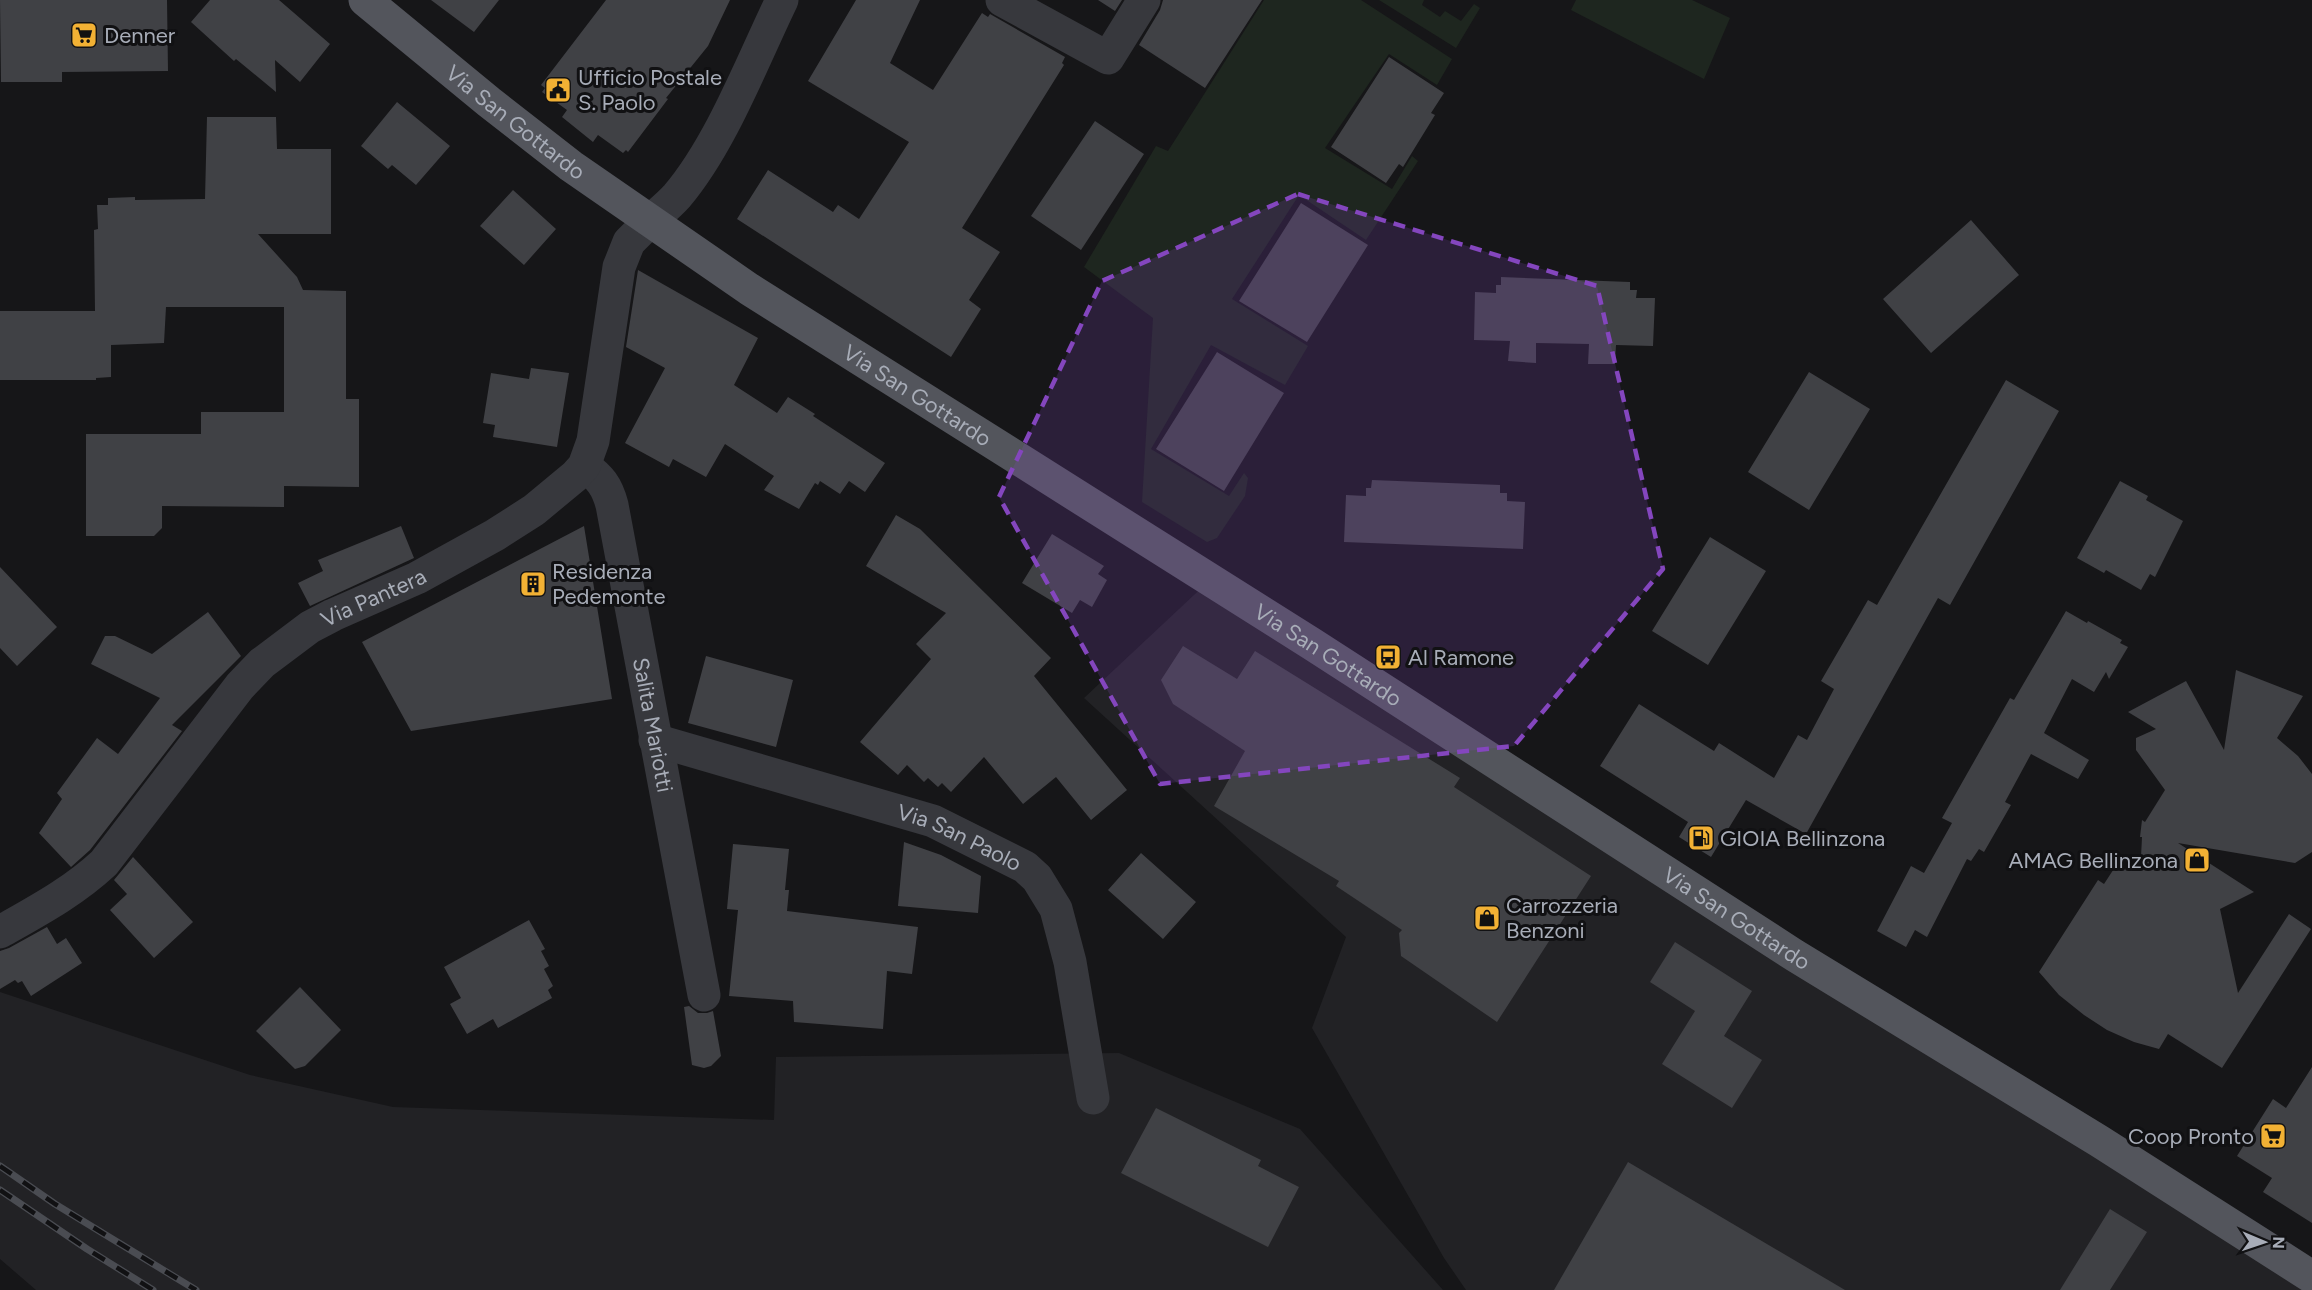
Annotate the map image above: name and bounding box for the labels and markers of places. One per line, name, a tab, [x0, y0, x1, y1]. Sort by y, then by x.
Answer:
supermarket icon: Denner	[69, 20, 99, 50]
place label: Denner	[104, 22, 176, 49]
place label: Ufficio Postale S. Paolo	[578, 64, 722, 116]
public building icon: Ufficio Postale S. Paolo	[543, 75, 573, 105]
place label: Residenza Pedemonte	[552, 558, 665, 610]
building icon: Residenza Pedemonte	[518, 569, 548, 599]
bus stop icon: Al Ramone	[1373, 642, 1403, 672]
place label: Al Ramone	[1408, 644, 1514, 671]
fuel station icon: GIOIA Bellinzona	[1686, 823, 1716, 853]
place label: GIOIA Bellinzona	[1720, 825, 1885, 852]
shop icon: AMAG Bellinzona	[2182, 845, 2212, 875]
place label: AMAG Bellinzona	[2008, 847, 2178, 874]
place label: Carrozzeria Benzoni	[1506, 892, 1618, 944]
shop icon: Carrozzeria Benzoni	[1472, 903, 1502, 933]
supermarket icon: Coop Pronto	[2258, 1121, 2288, 1151]
place label: Coop Pronto	[2128, 1123, 2254, 1150]

